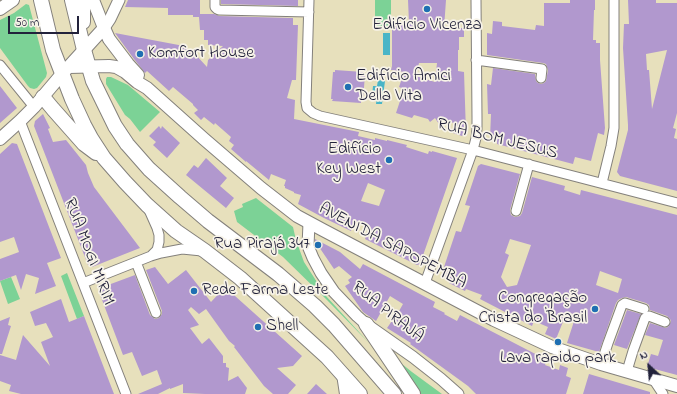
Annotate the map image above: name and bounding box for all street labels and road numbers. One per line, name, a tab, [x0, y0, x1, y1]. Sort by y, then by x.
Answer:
street label: RUA BOM JESUS	[435, 115, 559, 165]
street label: RUA MOGI MIRIM	[58, 195, 118, 309]
street label: AVENIDA SAPOPEMBA	[315, 199, 469, 295]
street label: RUA PIRAJÁ	[347, 278, 427, 348]

